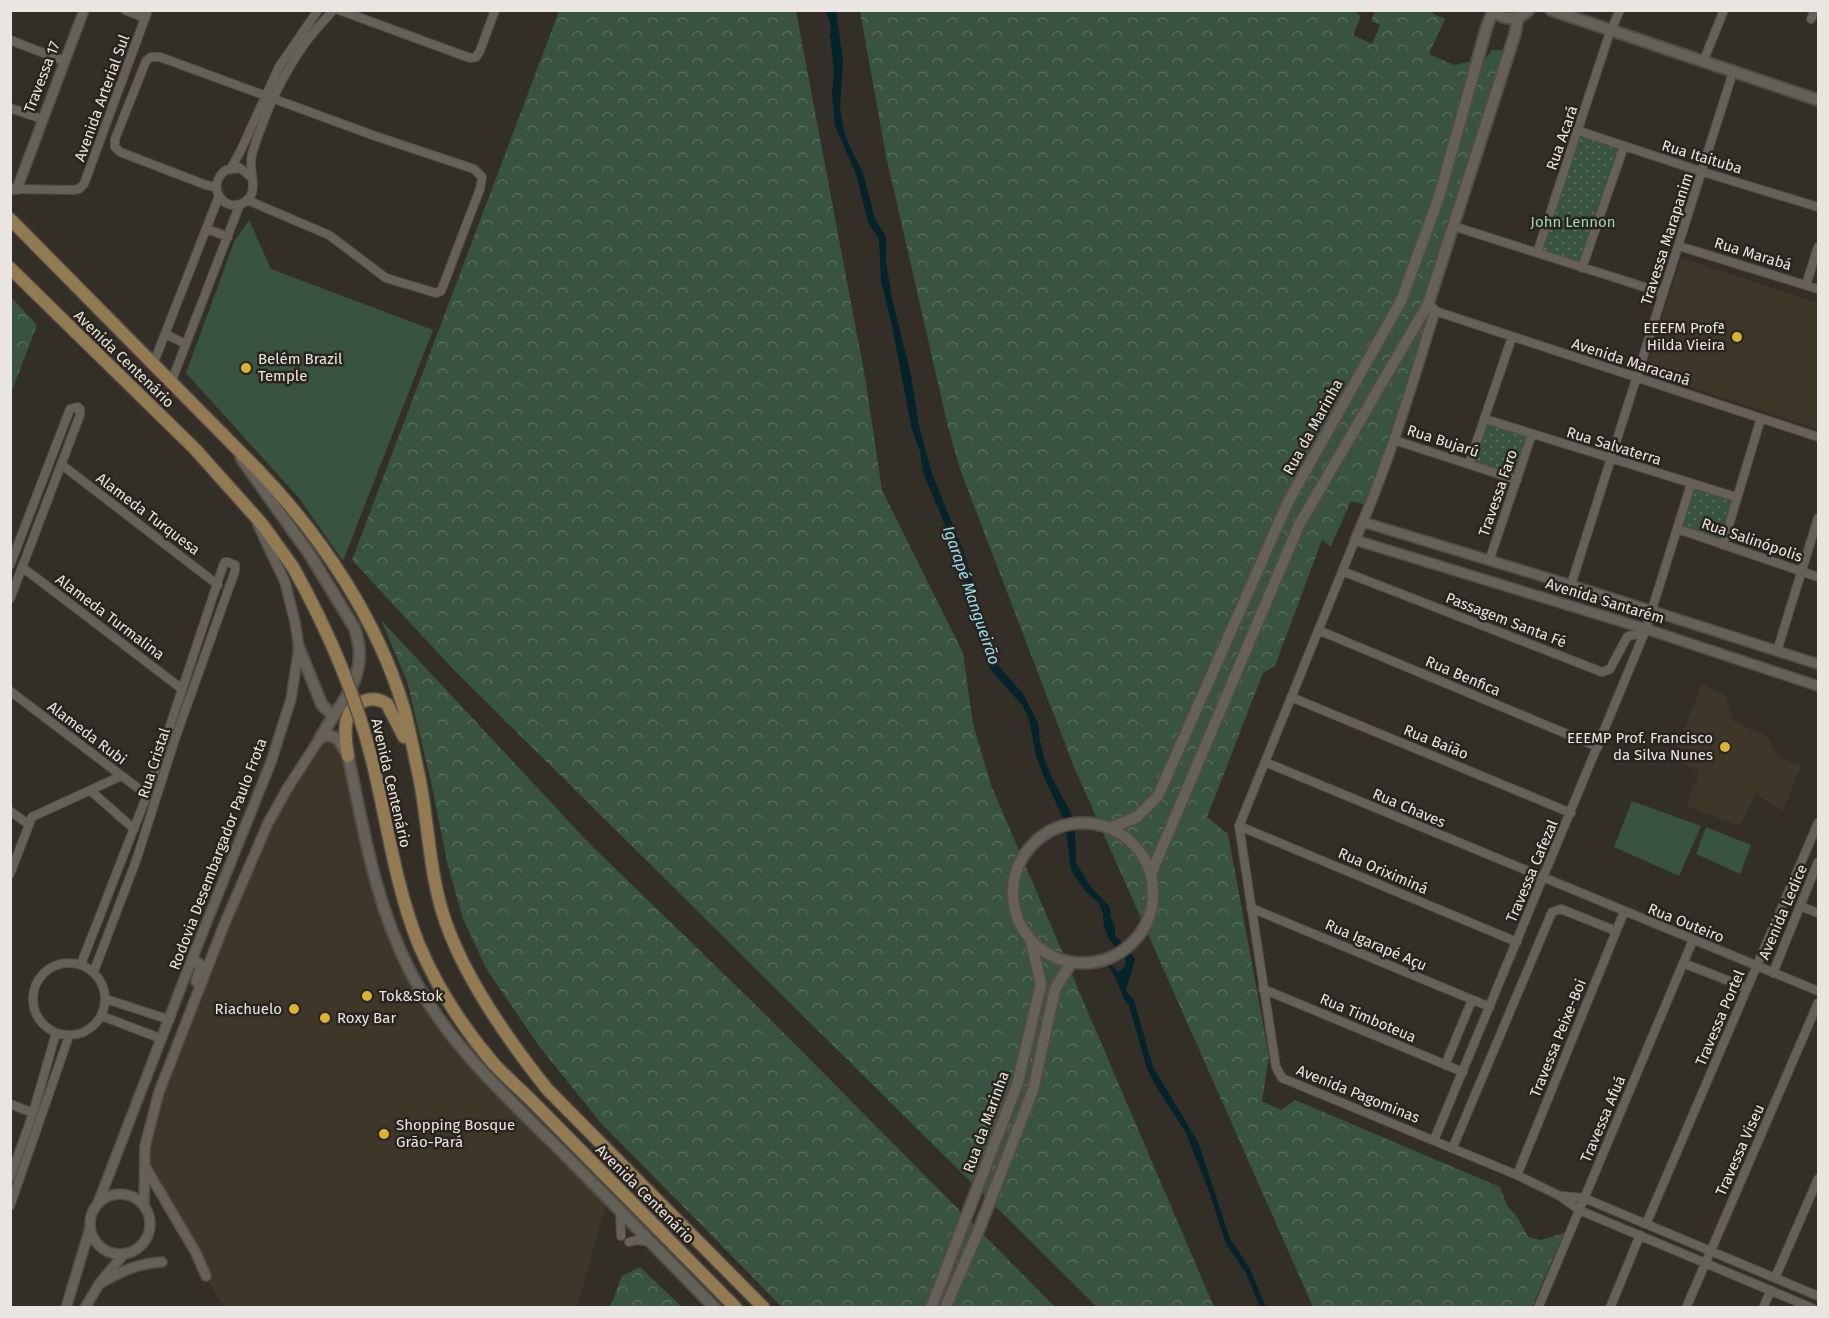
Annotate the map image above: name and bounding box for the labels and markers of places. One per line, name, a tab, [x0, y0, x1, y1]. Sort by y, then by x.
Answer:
place label: EEEFM Profª Hilda Vieira	[1643, 319, 1725, 354]
marker: EEEFM Profª Hilda Vieira	[1730, 330, 1744, 344]
place label: Belém Brazil Temple	[258, 350, 343, 385]
marker: Belém Brazil Temple	[239, 361, 253, 375]
place label: EEEMP Prof. Francisco da Silva Nunes	[1567, 729, 1713, 764]
marker: EEEMP Prof. Francisco da Silva Nunes	[1718, 740, 1732, 754]
place label: Tok&Stok	[379, 987, 443, 1005]
marker: Tok&Stok	[360, 989, 374, 1003]
place label: Riachuelo	[215, 1000, 282, 1018]
marker: Riachuelo	[287, 1002, 301, 1016]
place label: Roxy Bar	[337, 1009, 396, 1027]
marker: Roxy Bar	[318, 1011, 332, 1025]
place label: Shopping Bosque Grão-Pará	[396, 1116, 515, 1151]
marker: Shopping Bosque Grão-Pará	[377, 1127, 391, 1141]

